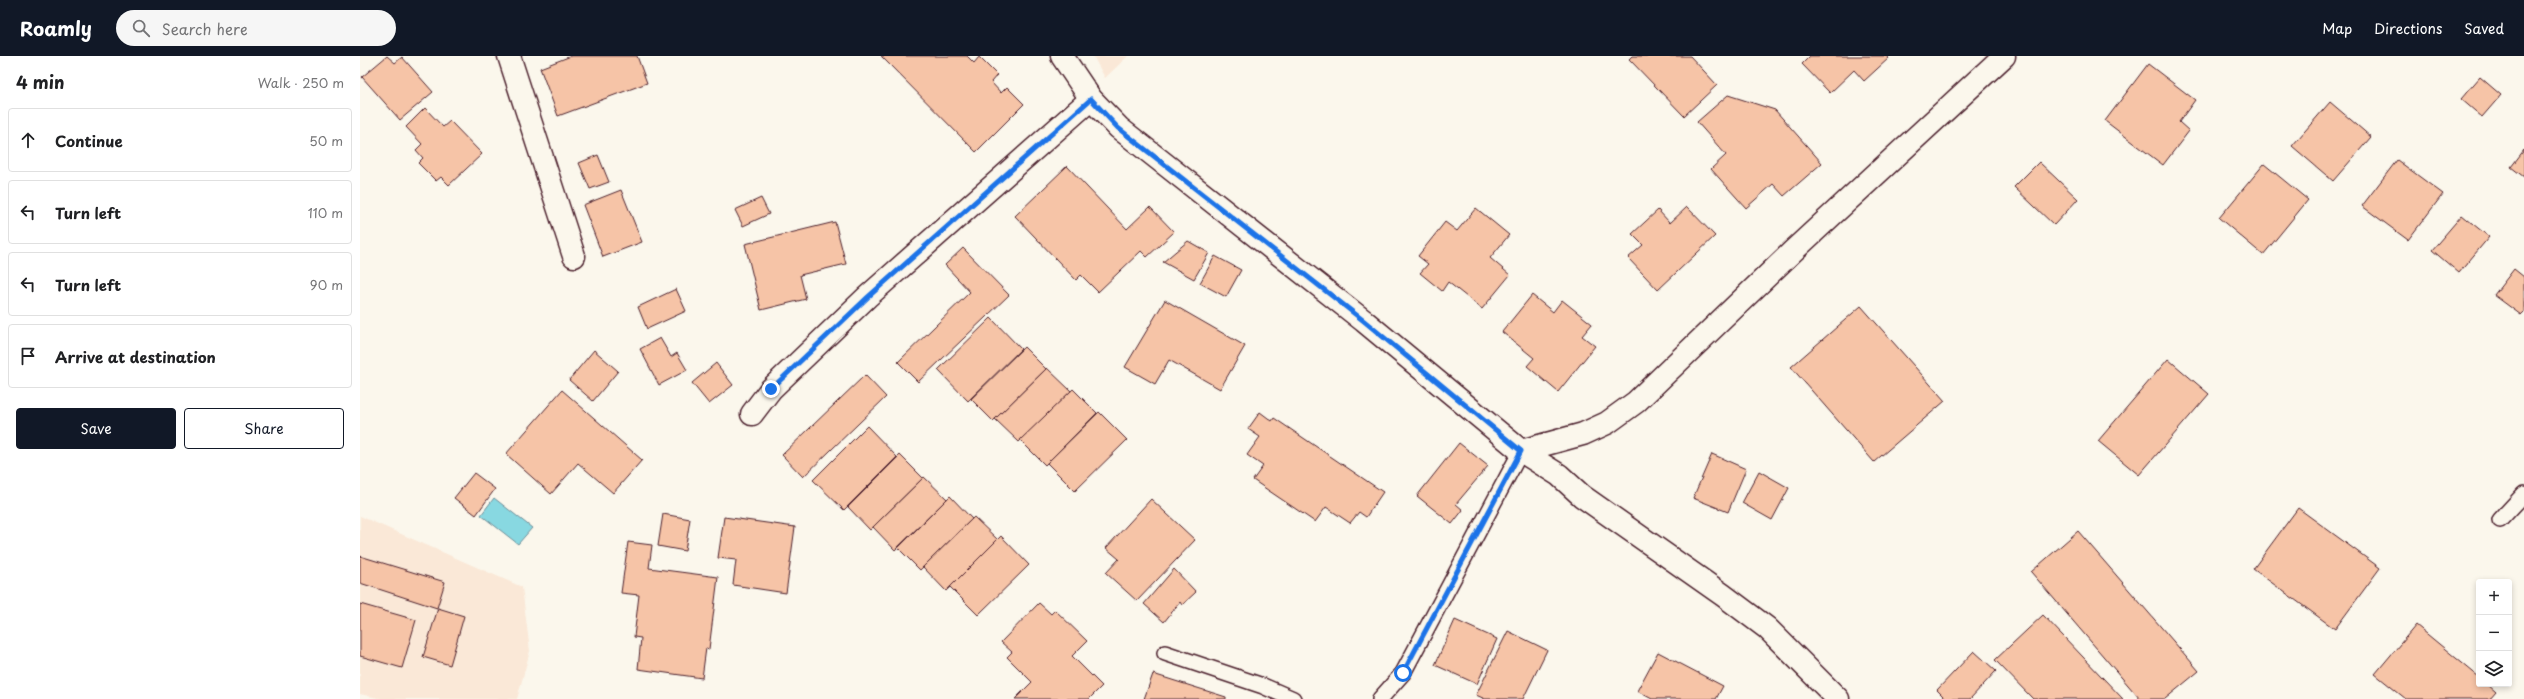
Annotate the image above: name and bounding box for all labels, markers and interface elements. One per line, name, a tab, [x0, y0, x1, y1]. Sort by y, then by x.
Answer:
search box	[116, 10, 396, 46]
text: Roamly	[20, 14, 92, 42]
icon: search	[130, 17, 152, 39]
text: Search here	[162, 17, 248, 40]
text: Map	[2322, 18, 2352, 39]
text: Directions	[2374, 18, 2442, 39]
text: Saved	[2464, 18, 2504, 39]
text: 4 min	[16, 69, 64, 95]
text: Walk · 250 m	[258, 73, 344, 92]
icon: ahead	[17, 129, 39, 151]
text: Continue	[55, 129, 123, 152]
text: 50 m	[309, 131, 343, 150]
icon: left	[17, 201, 39, 223]
text: Turn left	[55, 201, 121, 224]
text: 110 m	[308, 203, 343, 222]
icon: left	[17, 273, 39, 295]
text: Turn left	[55, 273, 121, 296]
text: 90 m	[310, 275, 343, 294]
icon: arrive	[17, 345, 39, 367]
text: Arrive at destination	[55, 345, 216, 368]
route end	[762, 380, 780, 398]
button: Save	[16, 408, 176, 449]
button: Share	[184, 408, 344, 449]
map controls	[2476, 579, 2512, 687]
button: +	[2476, 579, 2512, 615]
button: −	[2476, 615, 2512, 651]
button: layers	[2476, 651, 2512, 687]
route start	[1394, 664, 1412, 682]

